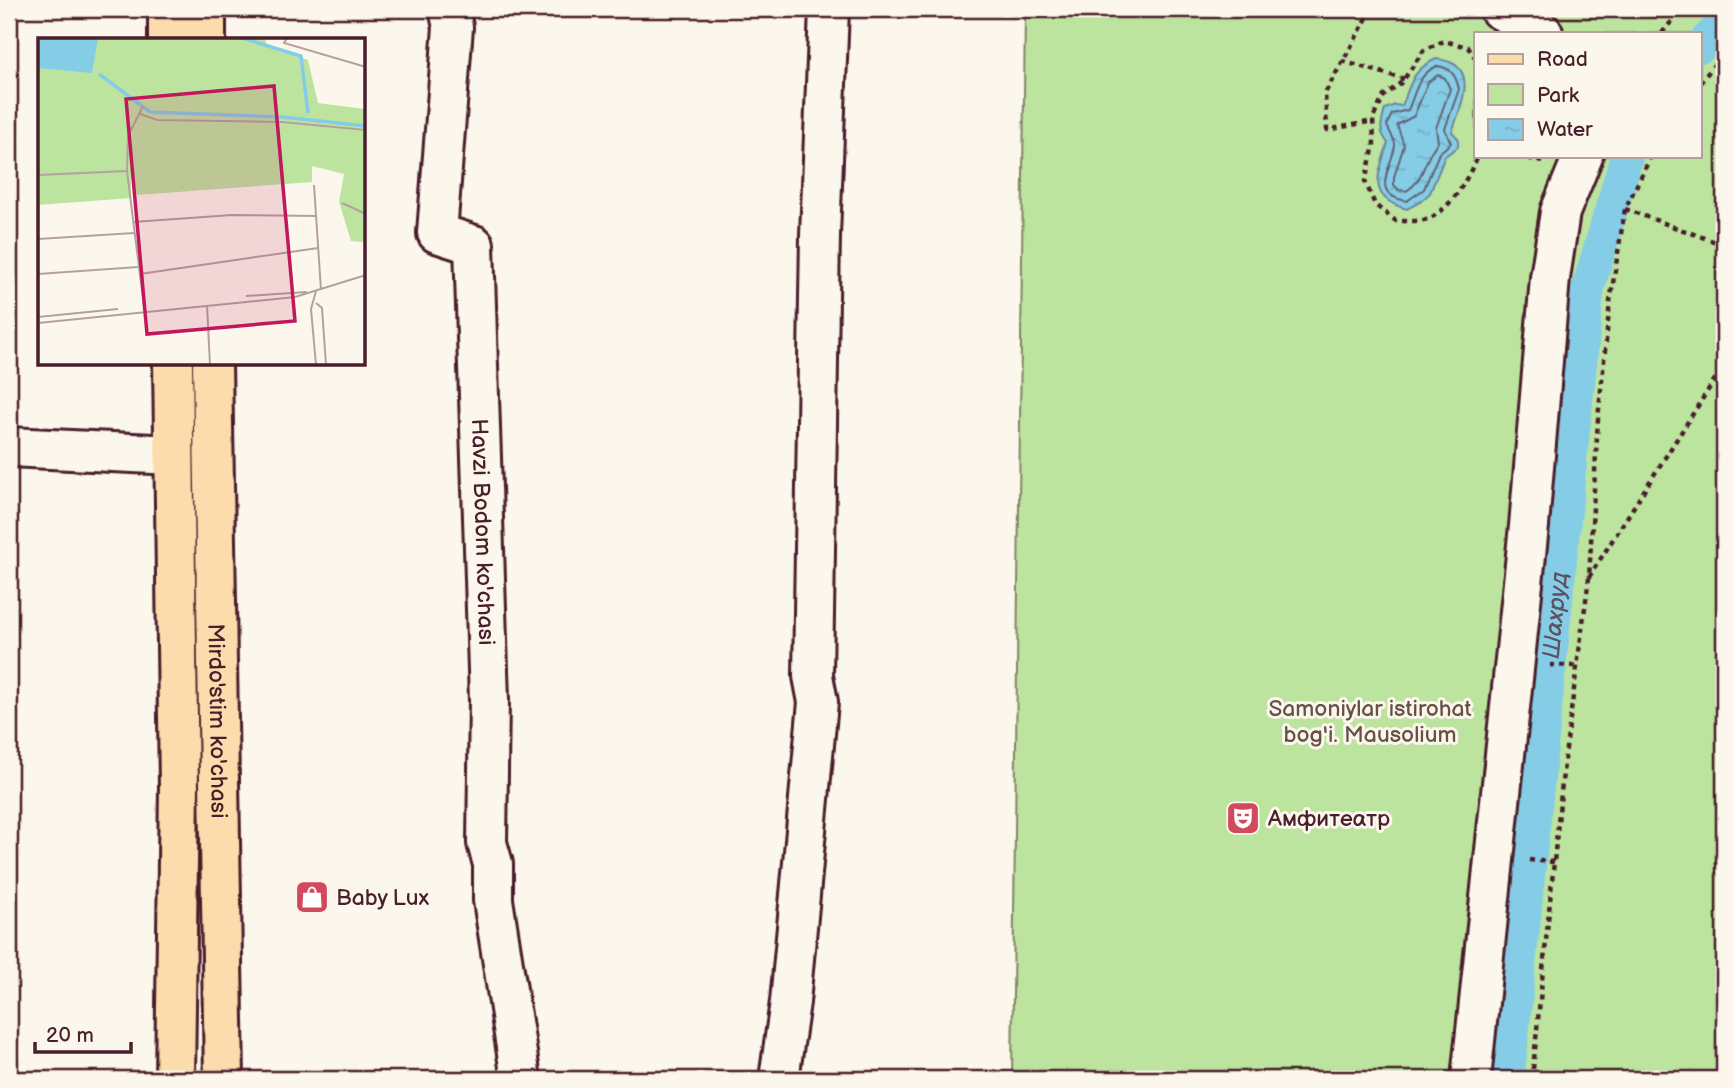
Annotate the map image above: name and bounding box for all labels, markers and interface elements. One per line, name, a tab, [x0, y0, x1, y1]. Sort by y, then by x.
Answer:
legend	[1474, 32, 1702, 158]
inset map	[38, 38, 366, 366]
text: Road	[1537, 47, 1588, 72]
text: Park	[1537, 83, 1580, 108]
text: Water	[1537, 117, 1593, 142]
street label: Havzi Bodom ko'chasi	[465, 418, 500, 646]
water label: Шахруд	[1537, 570, 1574, 660]
street label: Mirdo'stim ko'chasi	[201, 623, 233, 819]
park label: Samoniylar istirohat bog'i. Mausolium	[1268, 695, 1472, 749]
theatre icon: Амфитеатр	[1224, 799, 1262, 837]
place label: Амфитеатр	[1267, 805, 1390, 833]
shop icon: Baby Lux	[293, 878, 331, 916]
place label: Baby Lux	[336, 884, 430, 912]
scale bar	[35, 1011, 131, 1055]
text: 20 m	[46, 1023, 94, 1048]

